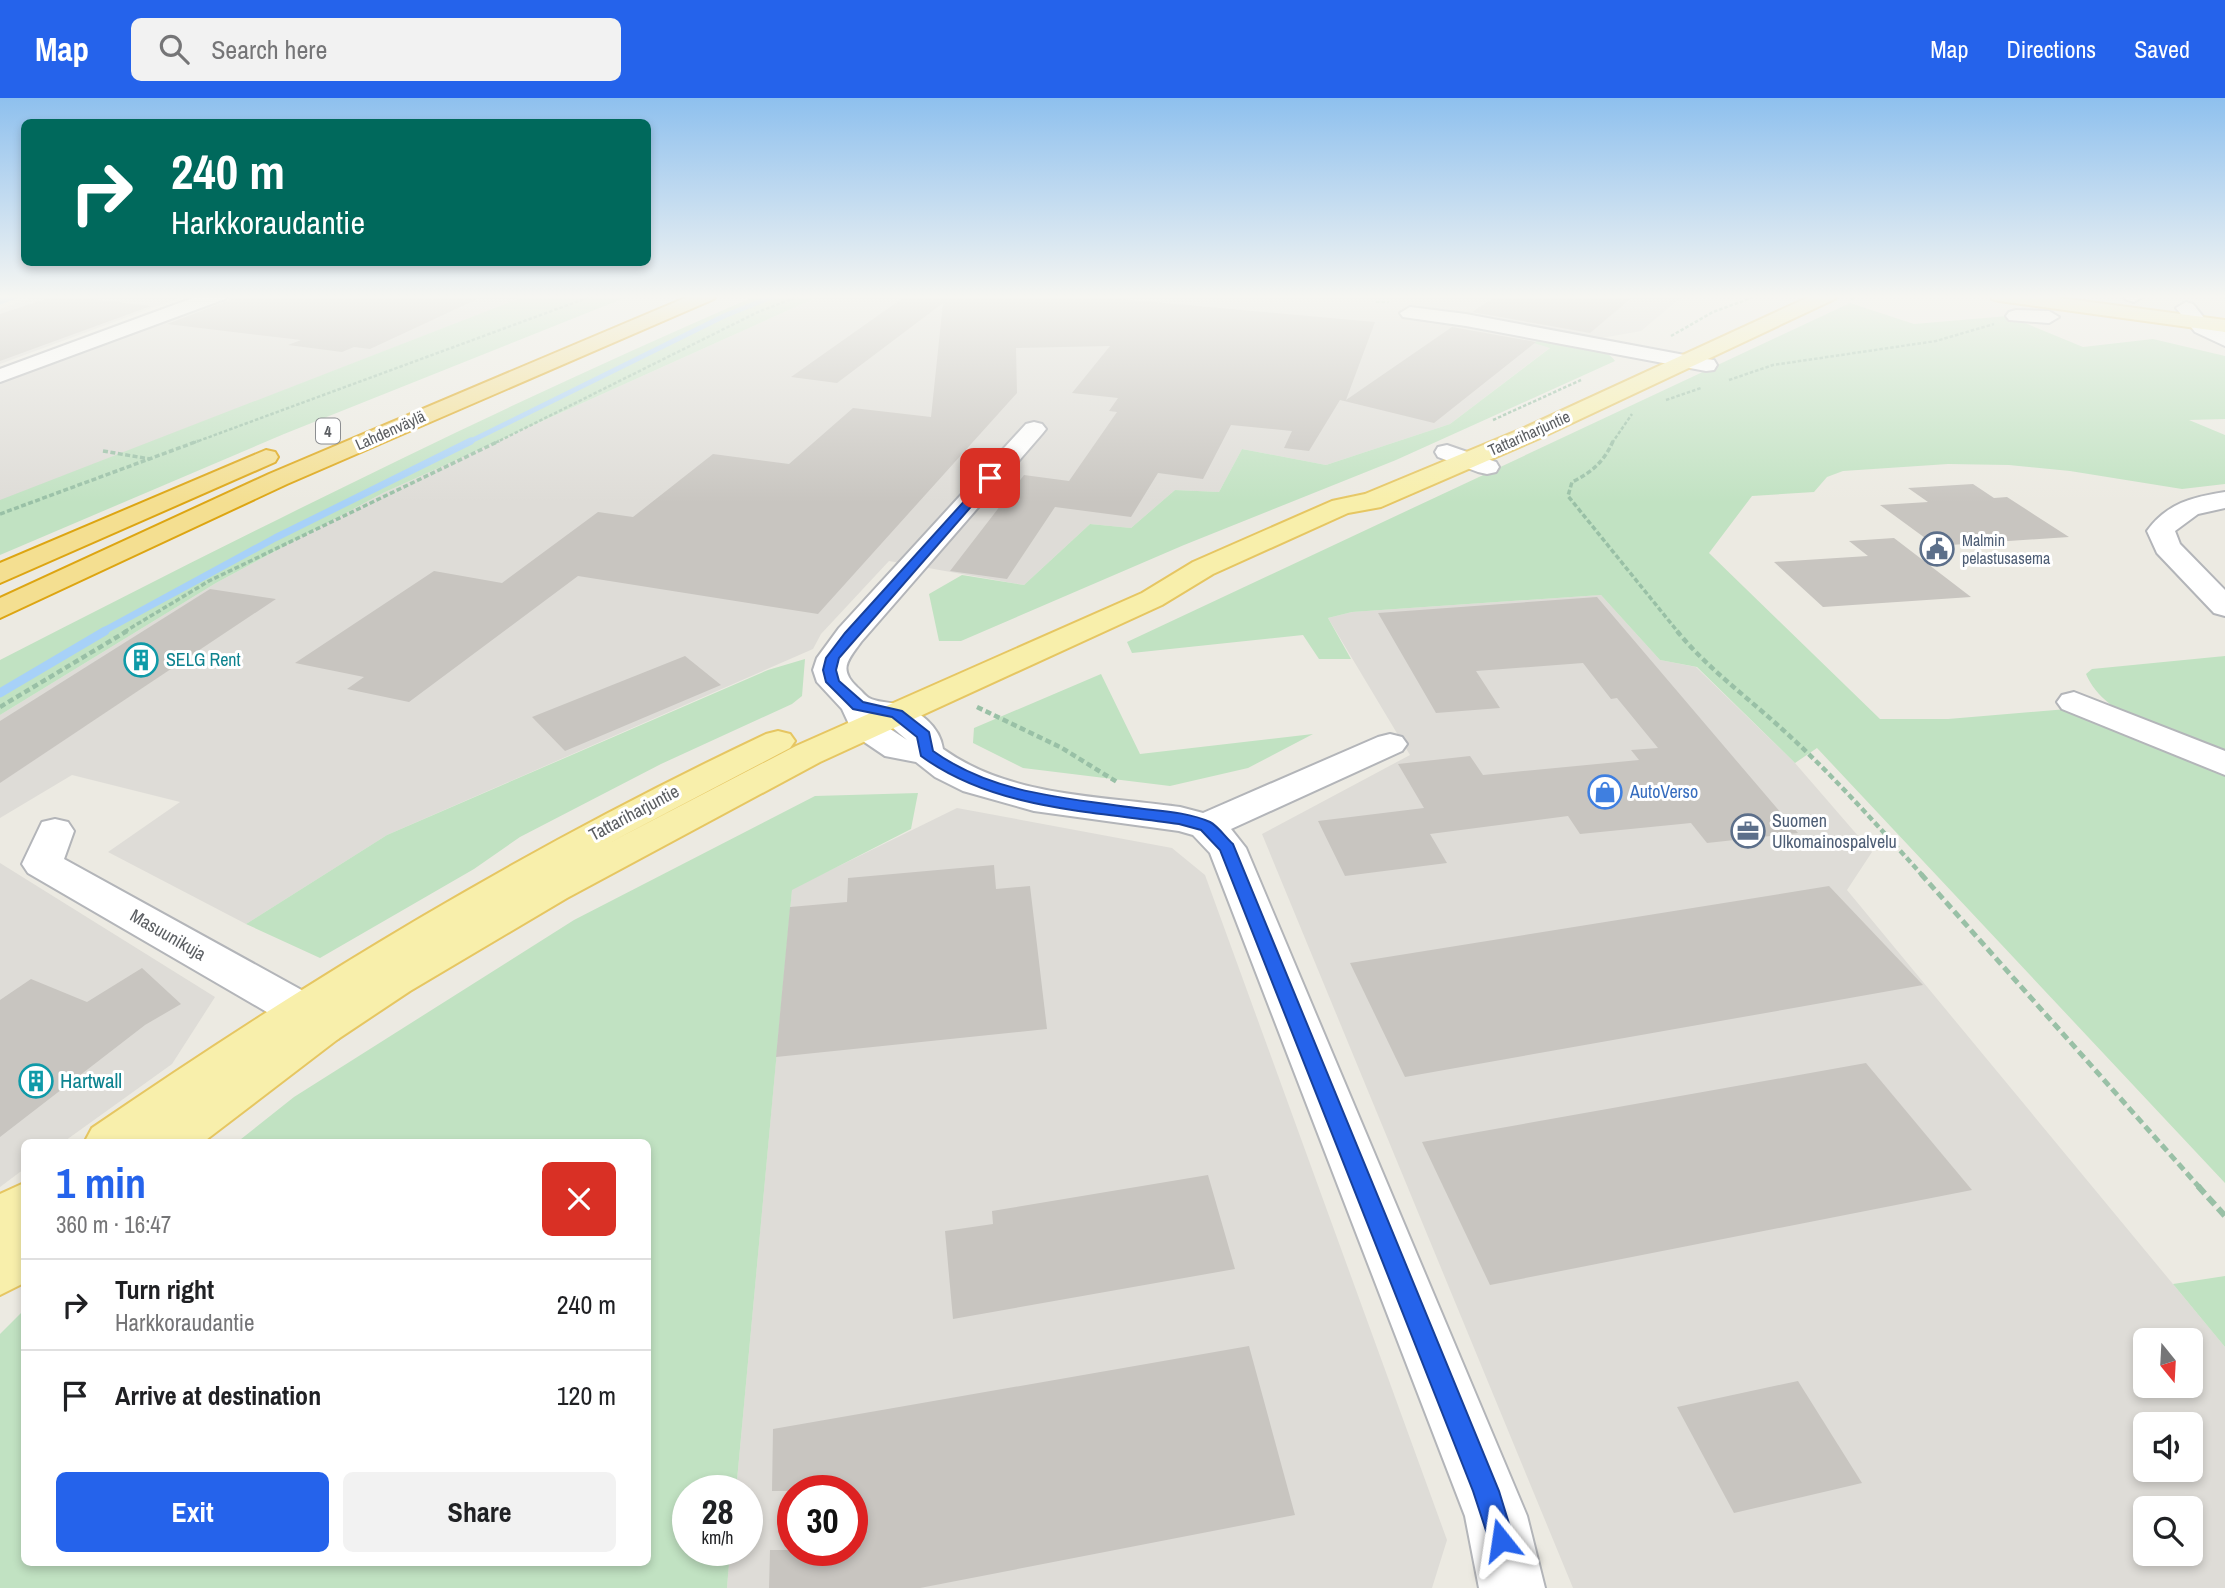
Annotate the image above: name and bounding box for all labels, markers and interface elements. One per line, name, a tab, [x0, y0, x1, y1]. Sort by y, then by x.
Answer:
search box	[131, 18, 621, 81]
text: Map	[35, 27, 89, 71]
icon: search	[155, 30, 193, 68]
text: Search here	[211, 32, 327, 67]
text: Map	[1930, 33, 1968, 65]
text: Directions	[2006, 33, 2096, 65]
text: Saved	[2134, 33, 2190, 65]
text: 240 m	[171, 138, 285, 204]
icon: right	[56, 147, 147, 238]
text: Harkkoraudantie	[171, 201, 365, 244]
street label: Lahdenväylä	[352, 405, 429, 455]
street label: Tattariharjuntie	[1484, 405, 1574, 461]
road number: 4	[316, 418, 340, 444]
pin	[960, 448, 1020, 508]
icon: arrive	[971, 459, 1009, 497]
place label: Malmin pelastusasema	[1962, 529, 2051, 569]
public building icon: Malmin pelastusasema	[1918, 530, 1956, 568]
building icon: SELG Rent	[122, 641, 160, 679]
place label: SELG Rent	[166, 647, 241, 672]
shop icon: AutoVerso	[1586, 773, 1624, 811]
street label: Tattariharjuntie	[584, 778, 683, 847]
place label: AutoVerso	[1629, 779, 1698, 804]
place label: Suomen Ulkomainospalvelu	[1772, 808, 1897, 854]
office icon: Suomen Ulkomainospalvelu	[1729, 812, 1767, 850]
street label: Masuunikuja	[126, 903, 211, 966]
building icon: Hartwall	[17, 1062, 55, 1100]
place label: Hartwall	[60, 1066, 122, 1095]
text: 1 min	[56, 1155, 146, 1211]
button: close	[542, 1162, 616, 1236]
text: 360 m · 16:47	[56, 1209, 171, 1240]
text: Turn right	[115, 1272, 214, 1307]
icon: right	[56, 1286, 94, 1324]
text: 240 m	[557, 1287, 616, 1322]
text: Harkkoraudantie	[115, 1307, 254, 1338]
north arrow	[2133, 1328, 2203, 1398]
map controls	[2133, 1328, 2203, 1566]
icon: arrive	[56, 1377, 94, 1415]
text: Arrive at destination	[115, 1378, 321, 1413]
text: 120 m	[557, 1378, 616, 1413]
button: sound	[2133, 1412, 2203, 1482]
button: Exit	[56, 1472, 329, 1552]
button: Share	[343, 1472, 616, 1552]
speed limit sign: 30	[777, 1475, 868, 1566]
text: 28	[702, 1488, 733, 1535]
button: search	[2133, 1496, 2203, 1566]
position arrow	[1464, 1503, 1538, 1577]
text: km/h	[702, 1525, 734, 1550]

